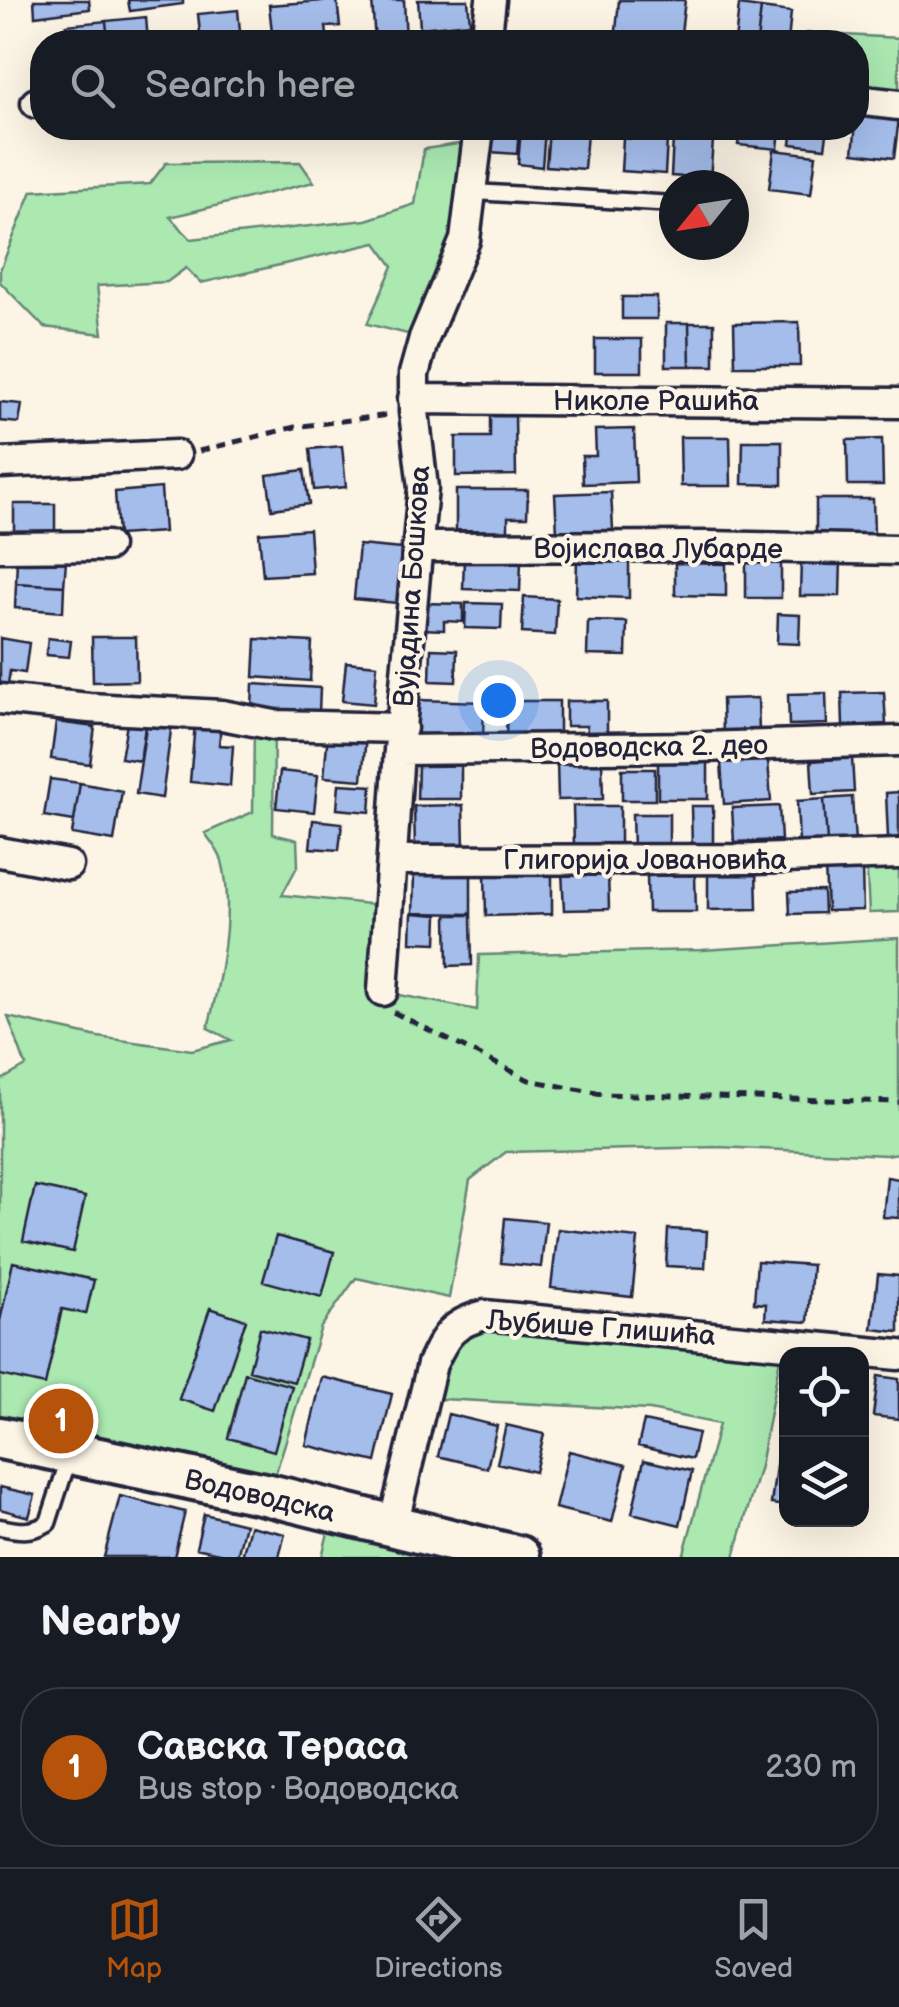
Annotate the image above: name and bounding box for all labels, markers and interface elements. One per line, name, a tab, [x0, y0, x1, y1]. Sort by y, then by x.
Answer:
search box	[30, 30, 869, 140]
icon: search	[65, 58, 120, 113]
text: Search here	[145, 63, 356, 108]
north arrow	[659, 170, 749, 260]
street label: Николе Рашића	[553, 385, 760, 418]
street label: Вујадина Бошкова	[388, 464, 437, 708]
street label: Војислава Лубарде	[533, 533, 783, 566]
your location	[473, 675, 524, 726]
street label: Водоводска 2. део	[530, 729, 768, 766]
street label: Глигорија Јовановића	[503, 844, 787, 877]
street label: Љубише Глишића	[484, 1304, 717, 1353]
map controls	[779, 1347, 869, 1527]
button: locate	[779, 1347, 869, 1437]
pin: 1	[28, 1384, 94, 1458]
button: layers	[779, 1437, 869, 1527]
street label: Водоводска	[181, 1463, 339, 1530]
text: Nearby	[40, 1597, 180, 1648]
text: Савска Тераса	[137, 1725, 408, 1770]
text: 1	[68, 1748, 81, 1787]
text: 230 m	[765, 1748, 857, 1787]
text: Bus stop · Водоводска	[137, 1770, 459, 1809]
tab: Map	[106, 1892, 162, 1985]
tab: Directions	[374, 1892, 503, 1985]
tab: Saved	[715, 1892, 793, 1985]

